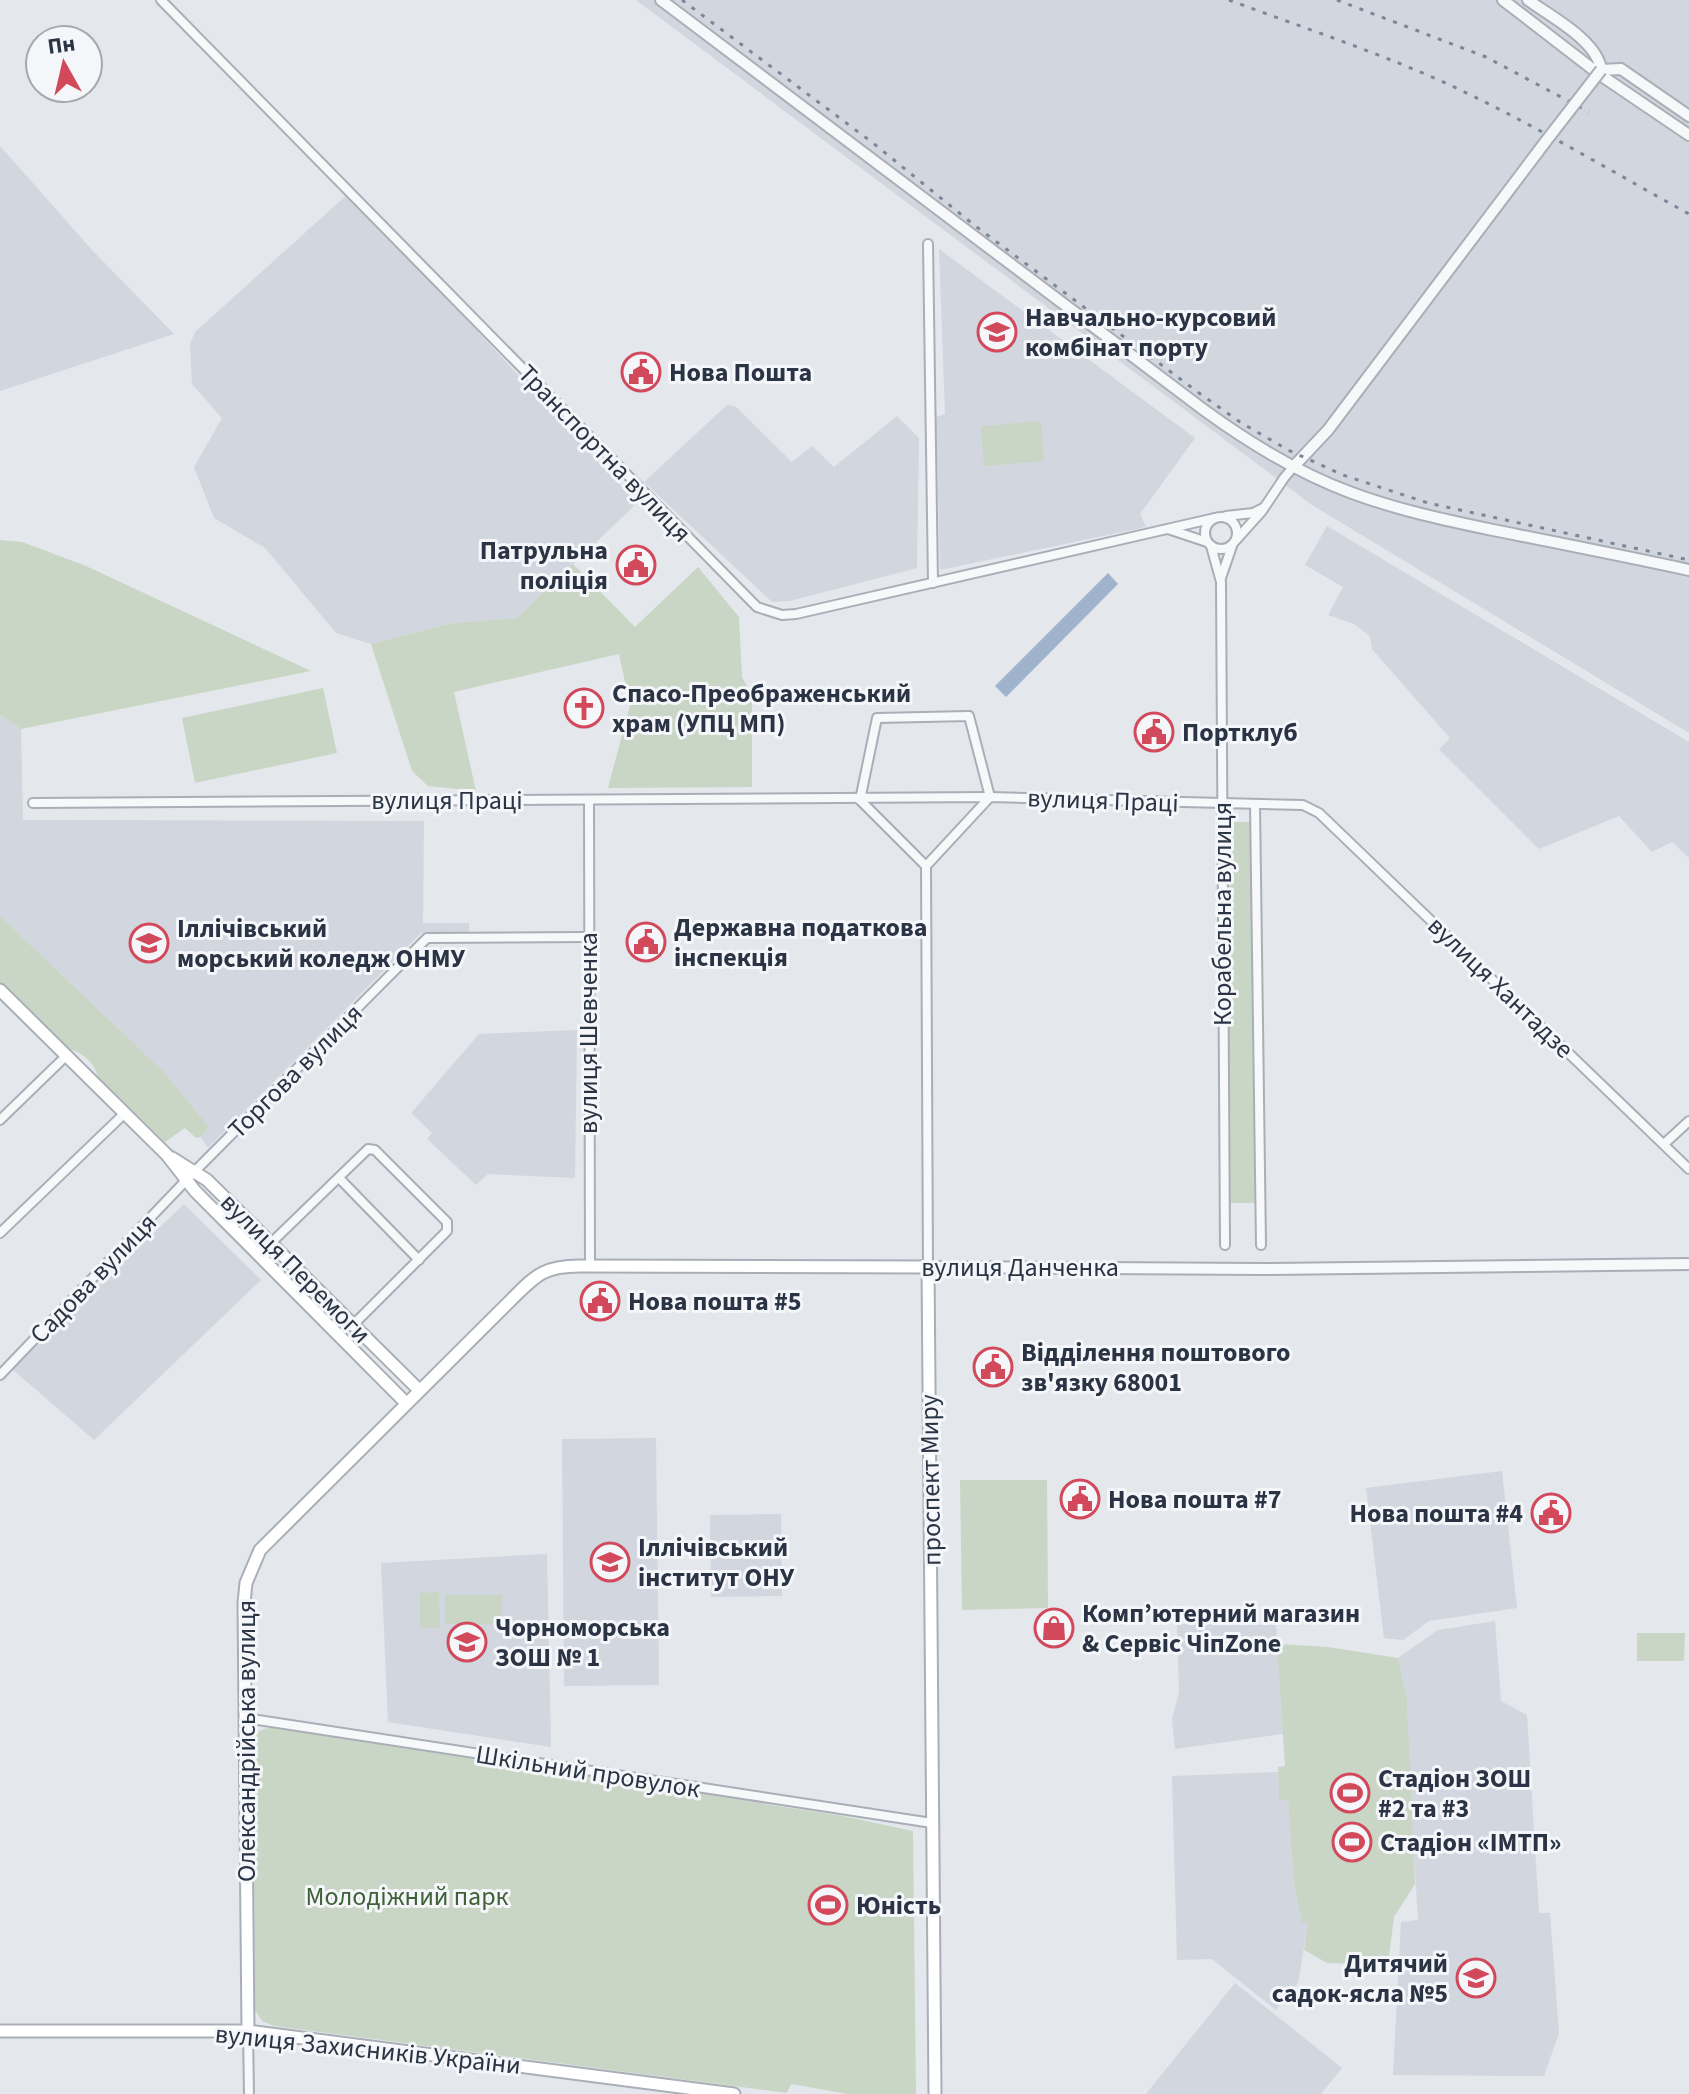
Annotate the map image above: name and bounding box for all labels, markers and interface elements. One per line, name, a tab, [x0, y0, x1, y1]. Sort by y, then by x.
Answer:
north arrow	[24, 24, 104, 104]
text: Пн	[46, 27, 77, 63]
place label: Навчально-курсовий комбінат порту	[1025, 299, 1276, 366]
school or university icon: Навчально-курсовий комбінат порту	[976, 311, 1018, 353]
public building icon: Нова Пошта	[620, 351, 662, 393]
place label: Нова Пошта	[669, 354, 812, 391]
street label: Транспортна вулиця	[510, 356, 700, 551]
place label: Патрульна поліція	[480, 532, 608, 599]
public building icon: Патрульна поліція	[615, 544, 657, 586]
place label: Спасо-Преображенський храм (УПЦ МП)	[612, 675, 911, 742]
church icon: Спасо-Преображенський храм (УПЦ МП)	[563, 687, 605, 729]
public building icon: Портклуб	[1133, 711, 1175, 753]
place label: Портклуб	[1182, 714, 1298, 751]
street label: вулиця Праці	[1027, 779, 1179, 822]
street label: вулиця Праці	[371, 782, 523, 819]
street label: Корабельна вулиця	[1204, 802, 1241, 1026]
street label: вулиця Хантадзе	[1419, 908, 1582, 1067]
place label: Державна податкова інспекція	[674, 909, 927, 976]
place label: Іллічівський морський коледж ОНМУ	[177, 910, 466, 977]
public building icon: Державна податкова інспекція	[625, 921, 667, 963]
school or university icon: Іллічівський морський коледж ОНМУ	[128, 922, 170, 964]
street label: вулиця Шевченка	[570, 932, 607, 1134]
street label: Торгова вулиця	[220, 996, 371, 1147]
street label: вулиця Перемоги	[212, 1185, 379, 1352]
street label: Садова вулиця	[21, 1205, 165, 1352]
street label: вулиця Данченка	[921, 1249, 1119, 1286]
public building icon: Нова пошта #5	[579, 1280, 621, 1322]
place label: Нова пошта #5	[628, 1283, 801, 1320]
place label: Відділення поштового зв'язку 68001	[1021, 1334, 1290, 1401]
public building icon: Відділення поштового зв'язку 68001	[972, 1346, 1014, 1388]
street label: проспект Миру	[911, 1394, 950, 1566]
public building icon: Нова пошта #7	[1059, 1478, 1101, 1520]
place label: Нова пошта #7	[1108, 1481, 1281, 1518]
public building icon: Нова пошта #4	[1530, 1492, 1572, 1534]
place label: Нова пошта #4	[1350, 1495, 1523, 1532]
place label: Іллічівський інститут ОНУ	[638, 1529, 795, 1596]
school or university icon: Іллічівський інститут ОНУ	[589, 1541, 631, 1583]
place label: Комп’ютерний магазин & Сервіс ЧіпZone	[1082, 1595, 1360, 1662]
street label: Олександрійська вулиця	[228, 1600, 265, 1882]
shop icon: Комп’ютерний магазин & Сервіс ЧіпZone	[1033, 1607, 1075, 1649]
place label: Чорноморська ЗОШ № 1	[495, 1609, 670, 1676]
school or university icon: Чорноморська ЗОШ № 1	[446, 1621, 488, 1663]
street label: Шкільний провулок	[473, 1735, 703, 1808]
place label: Стадіон ЗОШ #2 та #3	[1378, 1760, 1531, 1827]
sports icon: Стадіон ЗОШ #2 та #3	[1329, 1772, 1371, 1814]
sports icon: Стадіон «ІМТП»	[1331, 1821, 1373, 1863]
place label: Стадіон «ІМТП»	[1380, 1824, 1562, 1861]
park label: Молодіжний парк	[305, 1878, 509, 1915]
sports icon: Юність	[807, 1884, 849, 1926]
place label: Юність	[856, 1887, 941, 1924]
place label: Дитячий садок-ясла №5	[1272, 1945, 1448, 2012]
school or university icon: Дитячий садок-ясла №5	[1455, 1957, 1497, 1999]
street label: вулиця Захисників України	[213, 2015, 523, 2084]

